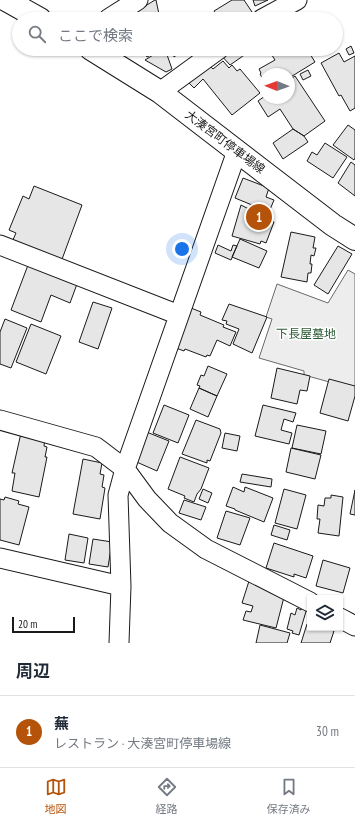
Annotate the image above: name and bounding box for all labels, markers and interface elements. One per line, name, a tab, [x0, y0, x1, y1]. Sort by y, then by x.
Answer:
search box	[12, 12, 343, 56]
icon: search	[26, 23, 48, 45]
text: ここで検索	[58, 26, 133, 45]
north arrow	[259, 68, 295, 104]
street label: 大湊宮町停車場線	[182, 107, 268, 176]
pin: 1	[246, 202, 272, 232]
your location	[172, 239, 192, 259]
park label: 下長屋墓地	[276, 326, 336, 341]
map controls	[307, 595, 343, 631]
button: layers	[307, 595, 343, 631]
scale bar	[12, 615, 75, 634]
text: 20 m	[18, 617, 37, 631]
text: 周辺	[16, 660, 50, 682]
text: 蕪	[54, 714, 69, 733]
text: 1	[26, 723, 32, 740]
text: 30 m	[316, 723, 339, 740]
text: レストラン · 大湊宮町停車場線	[54, 735, 231, 752]
tab: 地図	[45, 776, 67, 816]
tab: 経路	[156, 776, 178, 816]
tab: 保存済み	[267, 776, 311, 816]

